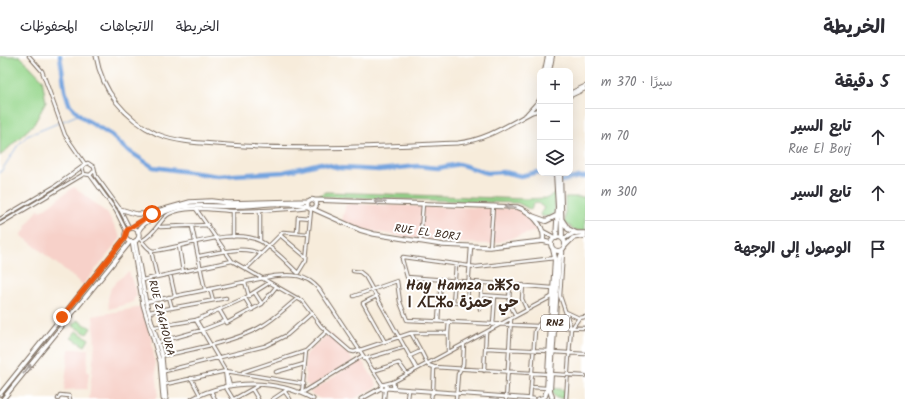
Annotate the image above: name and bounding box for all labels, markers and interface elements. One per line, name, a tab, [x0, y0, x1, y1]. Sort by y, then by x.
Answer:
text: الخريطة	[823, 13, 885, 43]
text: المحفوظات	[20, 16, 78, 38]
text: الاتجاهات	[100, 16, 154, 38]
text: الخريطة	[176, 16, 219, 38]
map controls	[537, 68, 573, 176]
button: +	[537, 68, 573, 104]
text: 5 دقيقة	[835, 69, 889, 96]
text: سيرًا · 370 m	[601, 72, 673, 93]
button: −	[537, 104, 573, 140]
text: تابع السير	[792, 115, 851, 139]
text: 70 m	[601, 126, 629, 147]
icon: ahead	[867, 126, 889, 148]
text: Rue El Borj	[788, 139, 851, 160]
button: layers	[537, 140, 573, 176]
text: تابع السير	[792, 181, 851, 205]
text: 300 m	[601, 182, 637, 203]
icon: ahead	[867, 182, 889, 204]
one-way arrow	[374, 198, 387, 205]
one-way arrow	[504, 203, 517, 210]
route start	[143, 205, 161, 223]
street label: RUE EL BORJ	[393, 219, 462, 247]
text: الوصول إلى الوجهة	[734, 237, 851, 261]
icon: arrive	[867, 238, 889, 260]
district label: Hay Hamza ⴰⵥⵢⴰ ⵏ ⵃⵎⵣⴰ حي حمزة	[406, 274, 520, 316]
street label: RUE ZAGHOURA	[143, 278, 179, 358]
route end	[53, 308, 71, 326]
road number: RN2	[541, 315, 569, 331]
one-way arrow	[23, 363, 32, 374]

